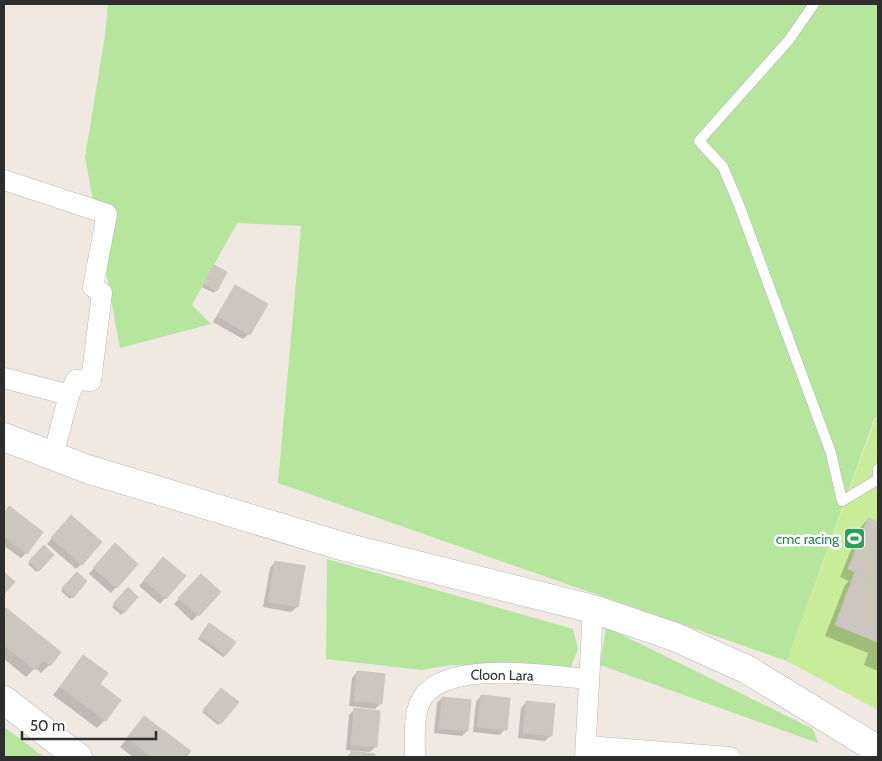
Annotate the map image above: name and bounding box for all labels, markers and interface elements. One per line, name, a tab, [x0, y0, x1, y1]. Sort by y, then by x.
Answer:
sports icon: cmc racing	[843, 527, 867, 551]
place label: cmc racing	[776, 530, 840, 548]
street label: Cloon Lara	[470, 665, 534, 685]
scale bar	[22, 708, 156, 740]
text: 50 m	[30, 717, 65, 735]

